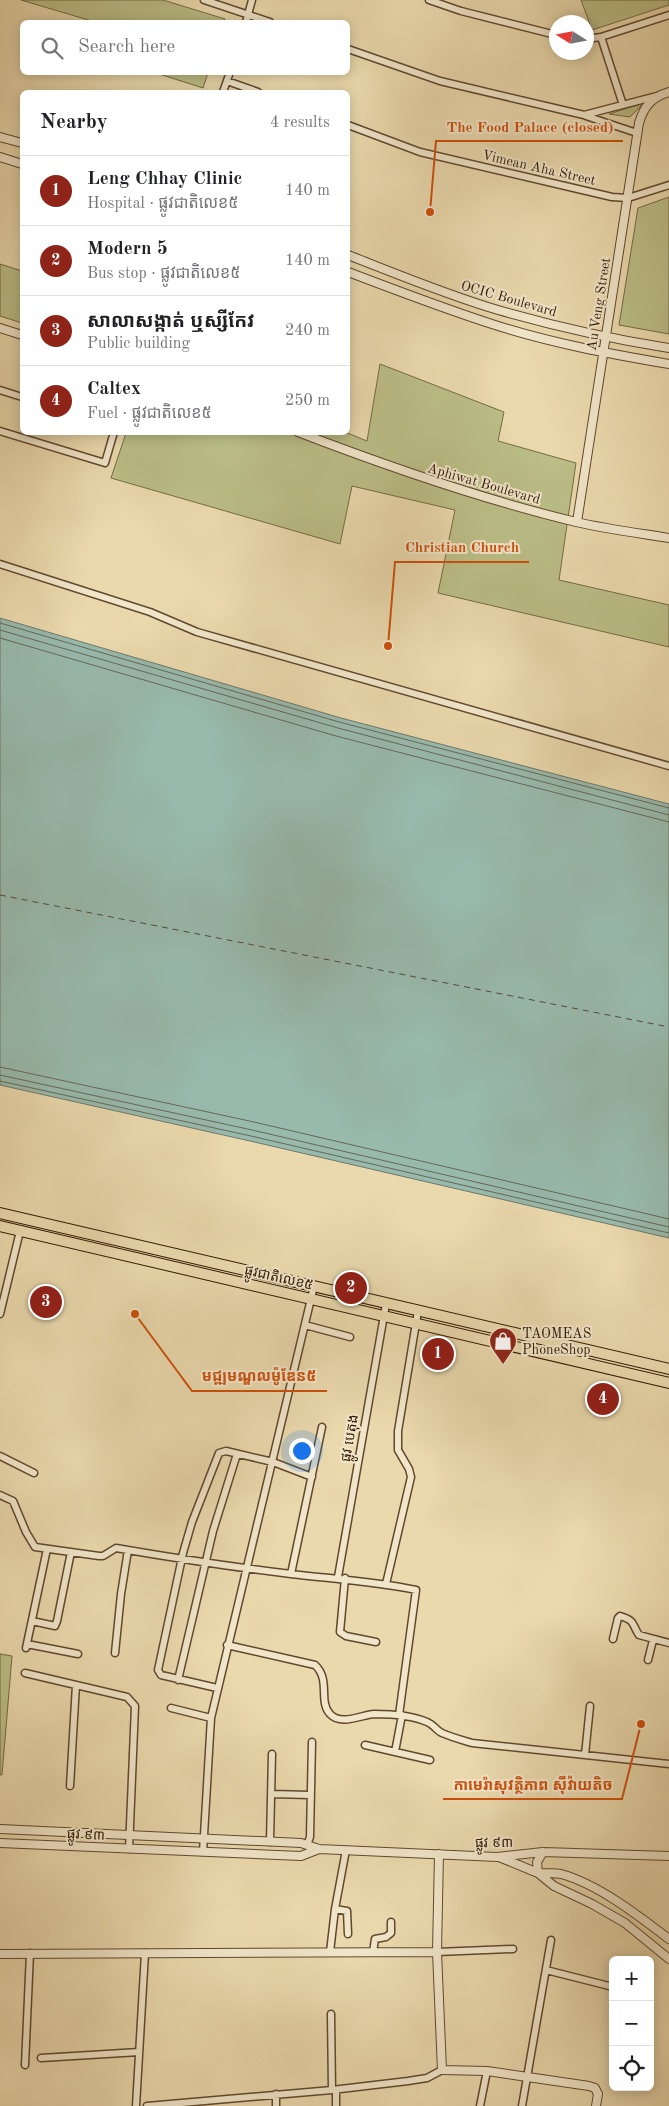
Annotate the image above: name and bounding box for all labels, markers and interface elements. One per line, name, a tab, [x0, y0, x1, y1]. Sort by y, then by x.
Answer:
north arrow	[549, 15, 594, 60]
search box	[20, 20, 350, 75]
icon: search	[38, 34, 66, 62]
text: Search here	[78, 38, 175, 57]
callout: The Food Palace (closed)	[436, 111, 623, 141]
text: Nearby	[40, 112, 108, 133]
text: 4 results	[270, 115, 330, 131]
text: The Food Palace (closed)	[446, 121, 614, 136]
street label: Vimean Aha Street	[481, 148, 597, 188]
text: Leng Chhay Clinic	[87, 170, 242, 189]
text: 1	[51, 183, 61, 199]
text: 140 m	[285, 183, 330, 199]
text: Hospital · ផ្លូវជាតិលេខ៥	[87, 196, 238, 212]
text: Modern 5	[87, 240, 168, 259]
text: 2	[51, 253, 61, 269]
text: 140 m	[285, 253, 330, 269]
street label: Au Veng Street	[585, 256, 613, 352]
text: Bus stop · ផ្លូវជាតិលេខ៥	[87, 266, 240, 282]
street label: OCIC Boulevard	[459, 279, 558, 319]
text: សាលាសង្កាត់ ឬស្សីកែវ	[87, 313, 255, 332]
text: 3	[51, 323, 61, 339]
text: 240 m	[285, 323, 330, 339]
text: Public building	[87, 336, 190, 352]
text: Caltex	[87, 380, 141, 399]
text: 4	[51, 393, 61, 409]
text: 250 m	[285, 393, 330, 409]
text: Fuel · ផ្លូវជាតិលេខ៥	[87, 406, 212, 422]
street label: Aphiwat Boulevard	[426, 461, 542, 507]
callout: Christian Church	[395, 532, 529, 562]
text: Christian Church	[405, 541, 519, 556]
street label: ផ្លូវជាតិលេខ៥	[242, 1263, 315, 1297]
pin: 2	[335, 1269, 367, 1307]
pin: 3	[30, 1283, 62, 1321]
shop icon: TAOMEAS PhoneShop	[488, 1326, 518, 1365]
place label: TAOMEAS PhoneShop	[522, 1327, 591, 1357]
pin: 1	[422, 1335, 454, 1373]
callout: មជ្ឍមណ្ឌលម៉ូឌែន៥	[192, 1361, 327, 1391]
text: មជ្ឍមណ្ឌលម៉ូឌែន៥	[202, 1367, 316, 1386]
pin: 4	[587, 1380, 619, 1418]
street label: ផ្លូវ បេតុង	[339, 1413, 365, 1464]
your location	[289, 1438, 315, 1464]
callout: កាមេរ៉ាសុវត្ថិភាព ស៊ីវ៉ាយតិច	[443, 1769, 622, 1799]
text: កាមេរ៉ាសុវត្ថិភាព ស៊ីវ៉ាយតិច	[453, 1775, 613, 1795]
street label: ផ្លូវ ៩៣	[66, 1827, 105, 1847]
street label: ផ្លូវ ៩៣	[475, 1836, 513, 1854]
map controls	[609, 1956, 654, 2091]
button: +	[609, 1956, 654, 2001]
button: −	[609, 2001, 654, 2046]
button: locate	[609, 2046, 654, 2091]

